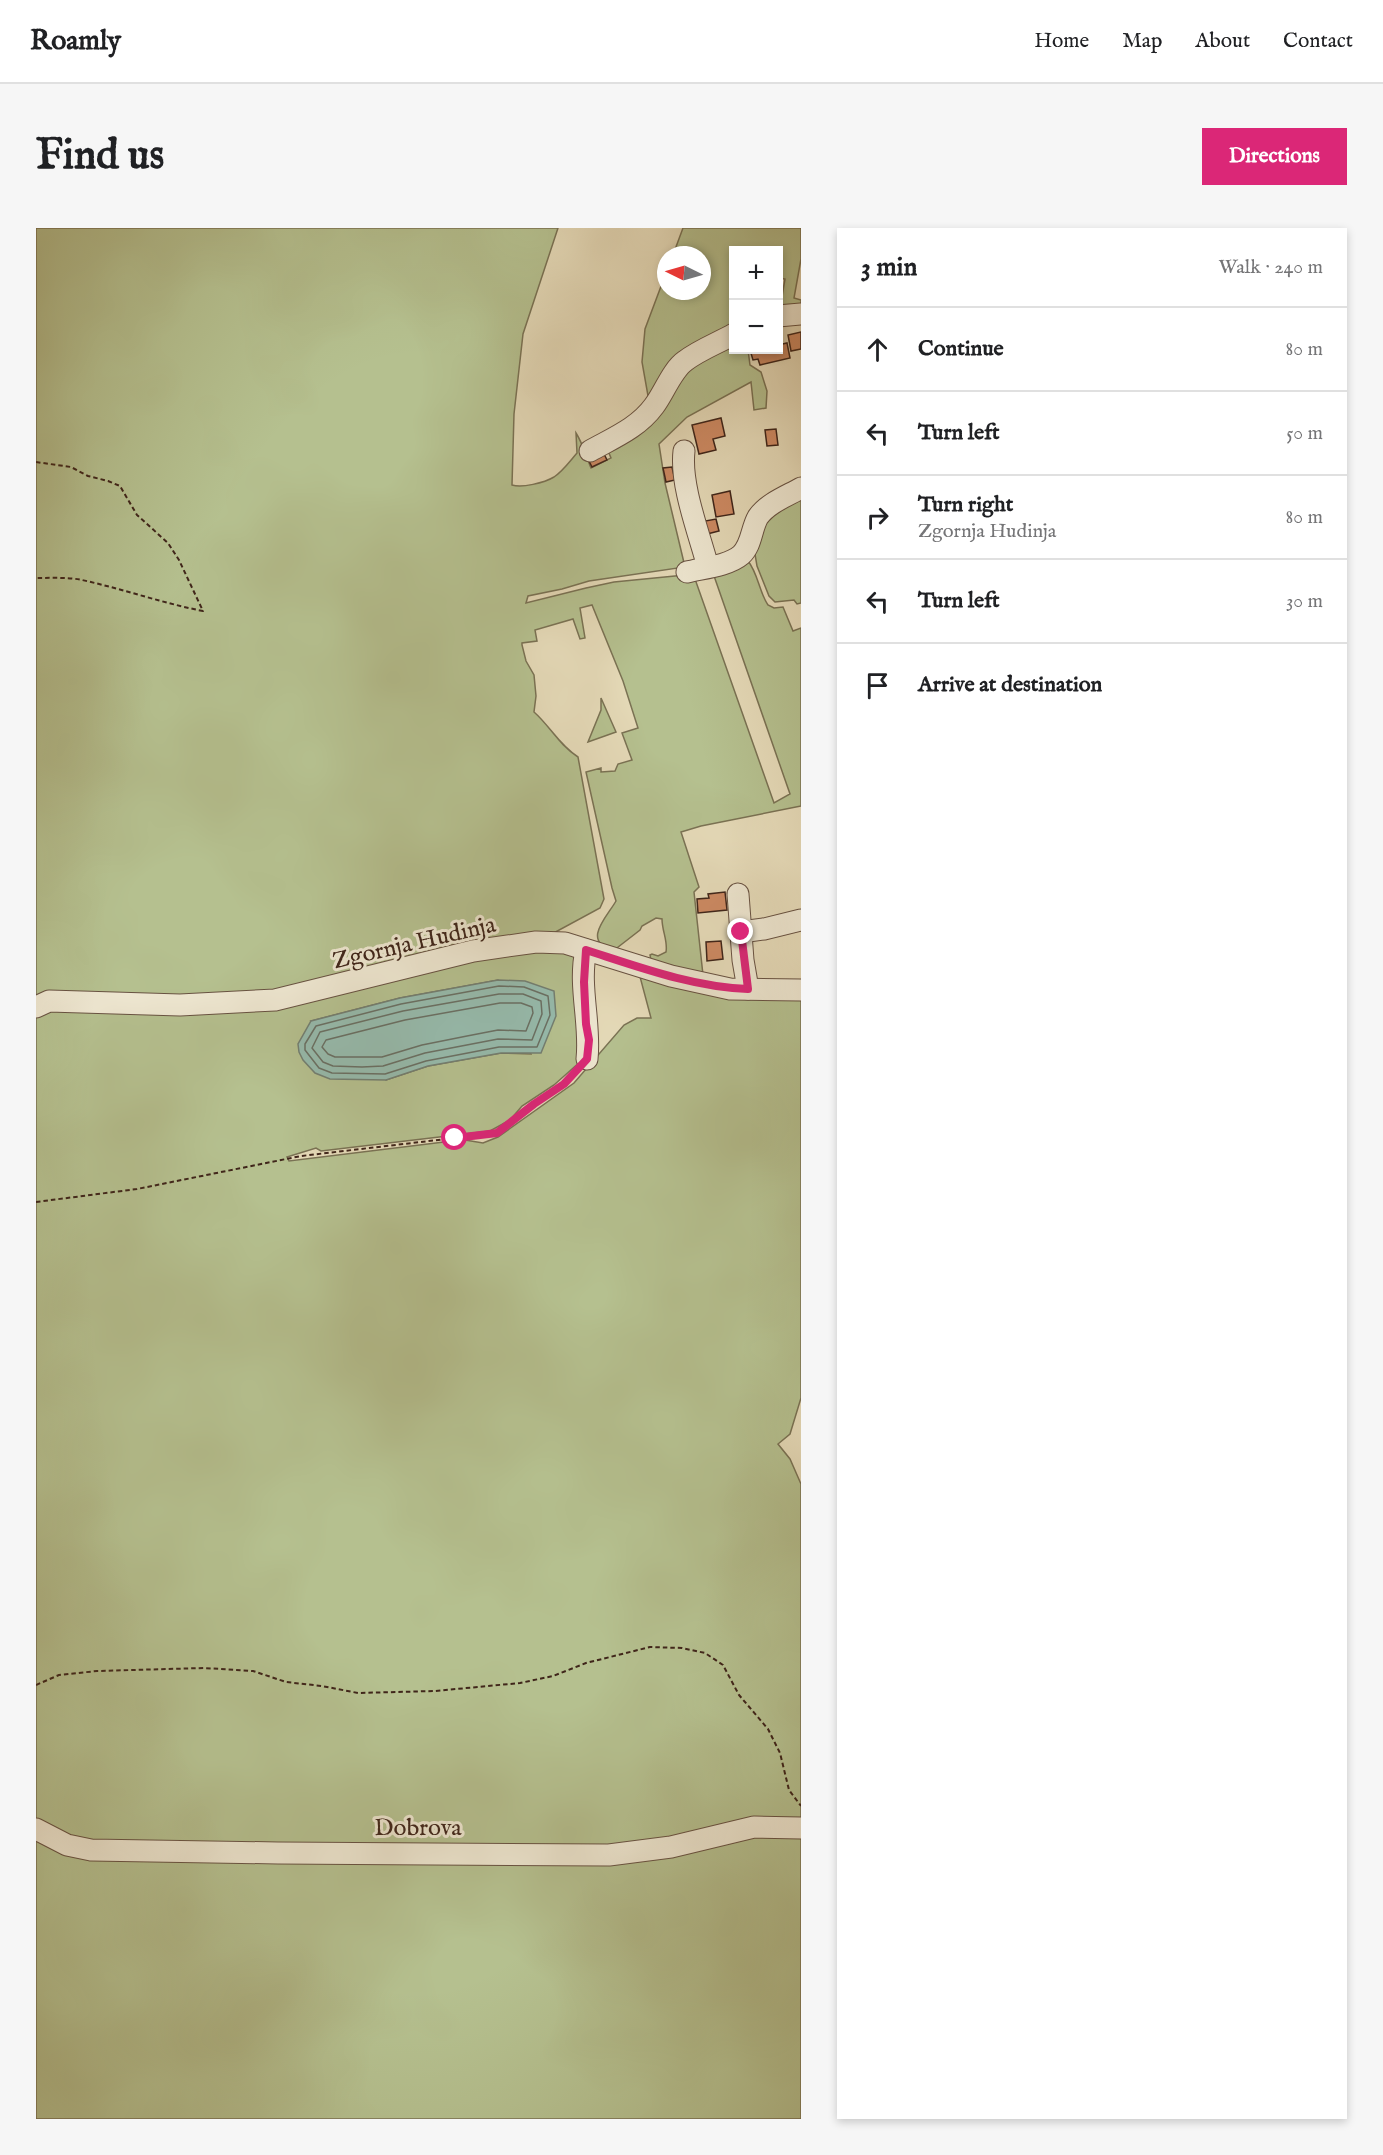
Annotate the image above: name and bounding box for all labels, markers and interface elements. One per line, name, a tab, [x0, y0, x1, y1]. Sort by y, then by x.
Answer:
text: Roamly	[30, 24, 121, 59]
text: Home	[1034, 28, 1089, 55]
text: Map	[1122, 28, 1162, 55]
text: About	[1195, 28, 1250, 55]
text: Contact	[1283, 28, 1353, 55]
button: Directions	[1202, 128, 1347, 185]
text: Find us	[36, 130, 164, 183]
north arrow	[657, 246, 711, 300]
map controls	[729, 246, 783, 354]
button: +	[729, 246, 783, 300]
text: 3 min	[861, 251, 917, 284]
text: Walk · 240 m	[1218, 255, 1323, 280]
button: −	[729, 300, 783, 354]
icon: ahead	[861, 333, 894, 366]
text: Continue	[918, 335, 1004, 363]
text: 80 m	[1286, 337, 1323, 362]
icon: left	[861, 417, 894, 450]
text: Turn left	[918, 419, 1000, 447]
text: 50 m	[1286, 421, 1323, 446]
text: Turn right	[918, 491, 1013, 519]
icon: right	[861, 501, 894, 534]
text: 80 m	[1286, 505, 1323, 530]
text: Zgornja Hudinja	[918, 519, 1056, 544]
icon: left	[861, 585, 894, 618]
text: Turn left	[918, 587, 1000, 615]
text: 30 m	[1286, 589, 1323, 614]
icon: arrive	[861, 669, 894, 702]
text: Arrive at destination	[918, 671, 1102, 699]
street label: Zgornja Hudinja	[330, 910, 499, 977]
route end	[727, 918, 753, 944]
route start	[441, 1124, 467, 1150]
street label: Dobrova	[374, 1813, 462, 1844]

